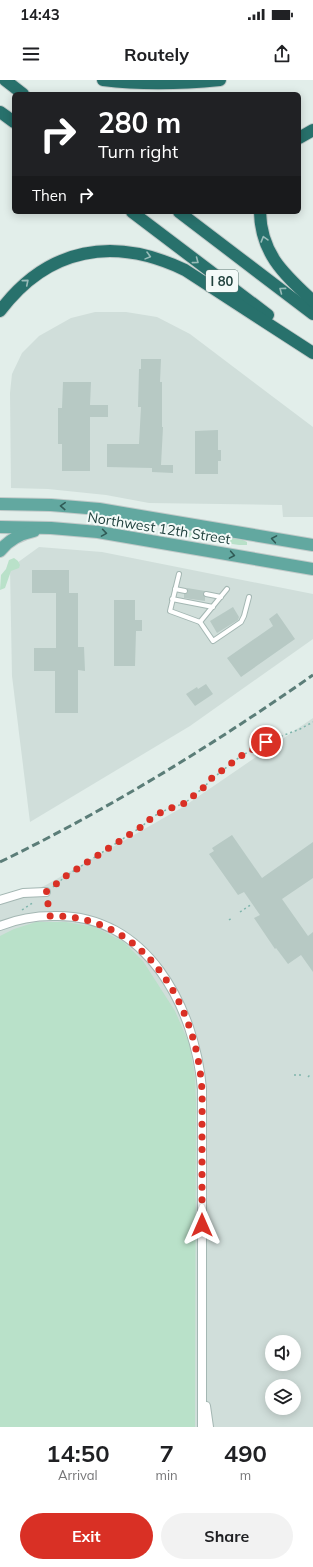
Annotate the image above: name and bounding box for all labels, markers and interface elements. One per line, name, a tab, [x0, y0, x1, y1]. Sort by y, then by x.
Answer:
text: 14:43	[20, 5, 60, 24]
icon: menu	[20, 43, 42, 65]
text: Routely	[124, 43, 189, 66]
icon: share	[271, 43, 293, 65]
text: 280 m	[98, 105, 181, 140]
icon: right	[32, 108, 84, 160]
text: Turn right	[98, 140, 178, 163]
icon: right	[75, 184, 97, 206]
text: Then	[32, 186, 67, 205]
one-way arrow	[260, 235, 269, 242]
one-way arrow	[145, 251, 151, 259]
one-way arrow	[192, 256, 199, 263]
road number: I 80	[206, 270, 238, 292]
one-way arrow	[21, 280, 29, 287]
one-way arrow	[279, 288, 286, 295]
one-way arrow	[60, 501, 66, 510]
street label: Northwest 12th Street	[86, 508, 232, 548]
one-way arrow	[101, 528, 107, 537]
one-way arrow	[271, 535, 278, 544]
one-way arrow	[229, 550, 235, 559]
pin	[249, 725, 283, 759]
icon: arrive	[255, 731, 277, 753]
position arrow	[181, 1204, 223, 1246]
map controls	[265, 1335, 301, 1415]
button: sound	[265, 1335, 301, 1371]
button: layers	[265, 1379, 301, 1415]
text: 14:50	[46, 1438, 110, 1468]
text: 7	[159, 1438, 174, 1468]
text: 490	[224, 1438, 267, 1468]
text: Arrival	[58, 1467, 98, 1483]
text: min	[156, 1467, 178, 1483]
text: m	[240, 1467, 251, 1483]
button: Exit	[20, 1513, 153, 1559]
button: Share	[161, 1513, 293, 1559]

